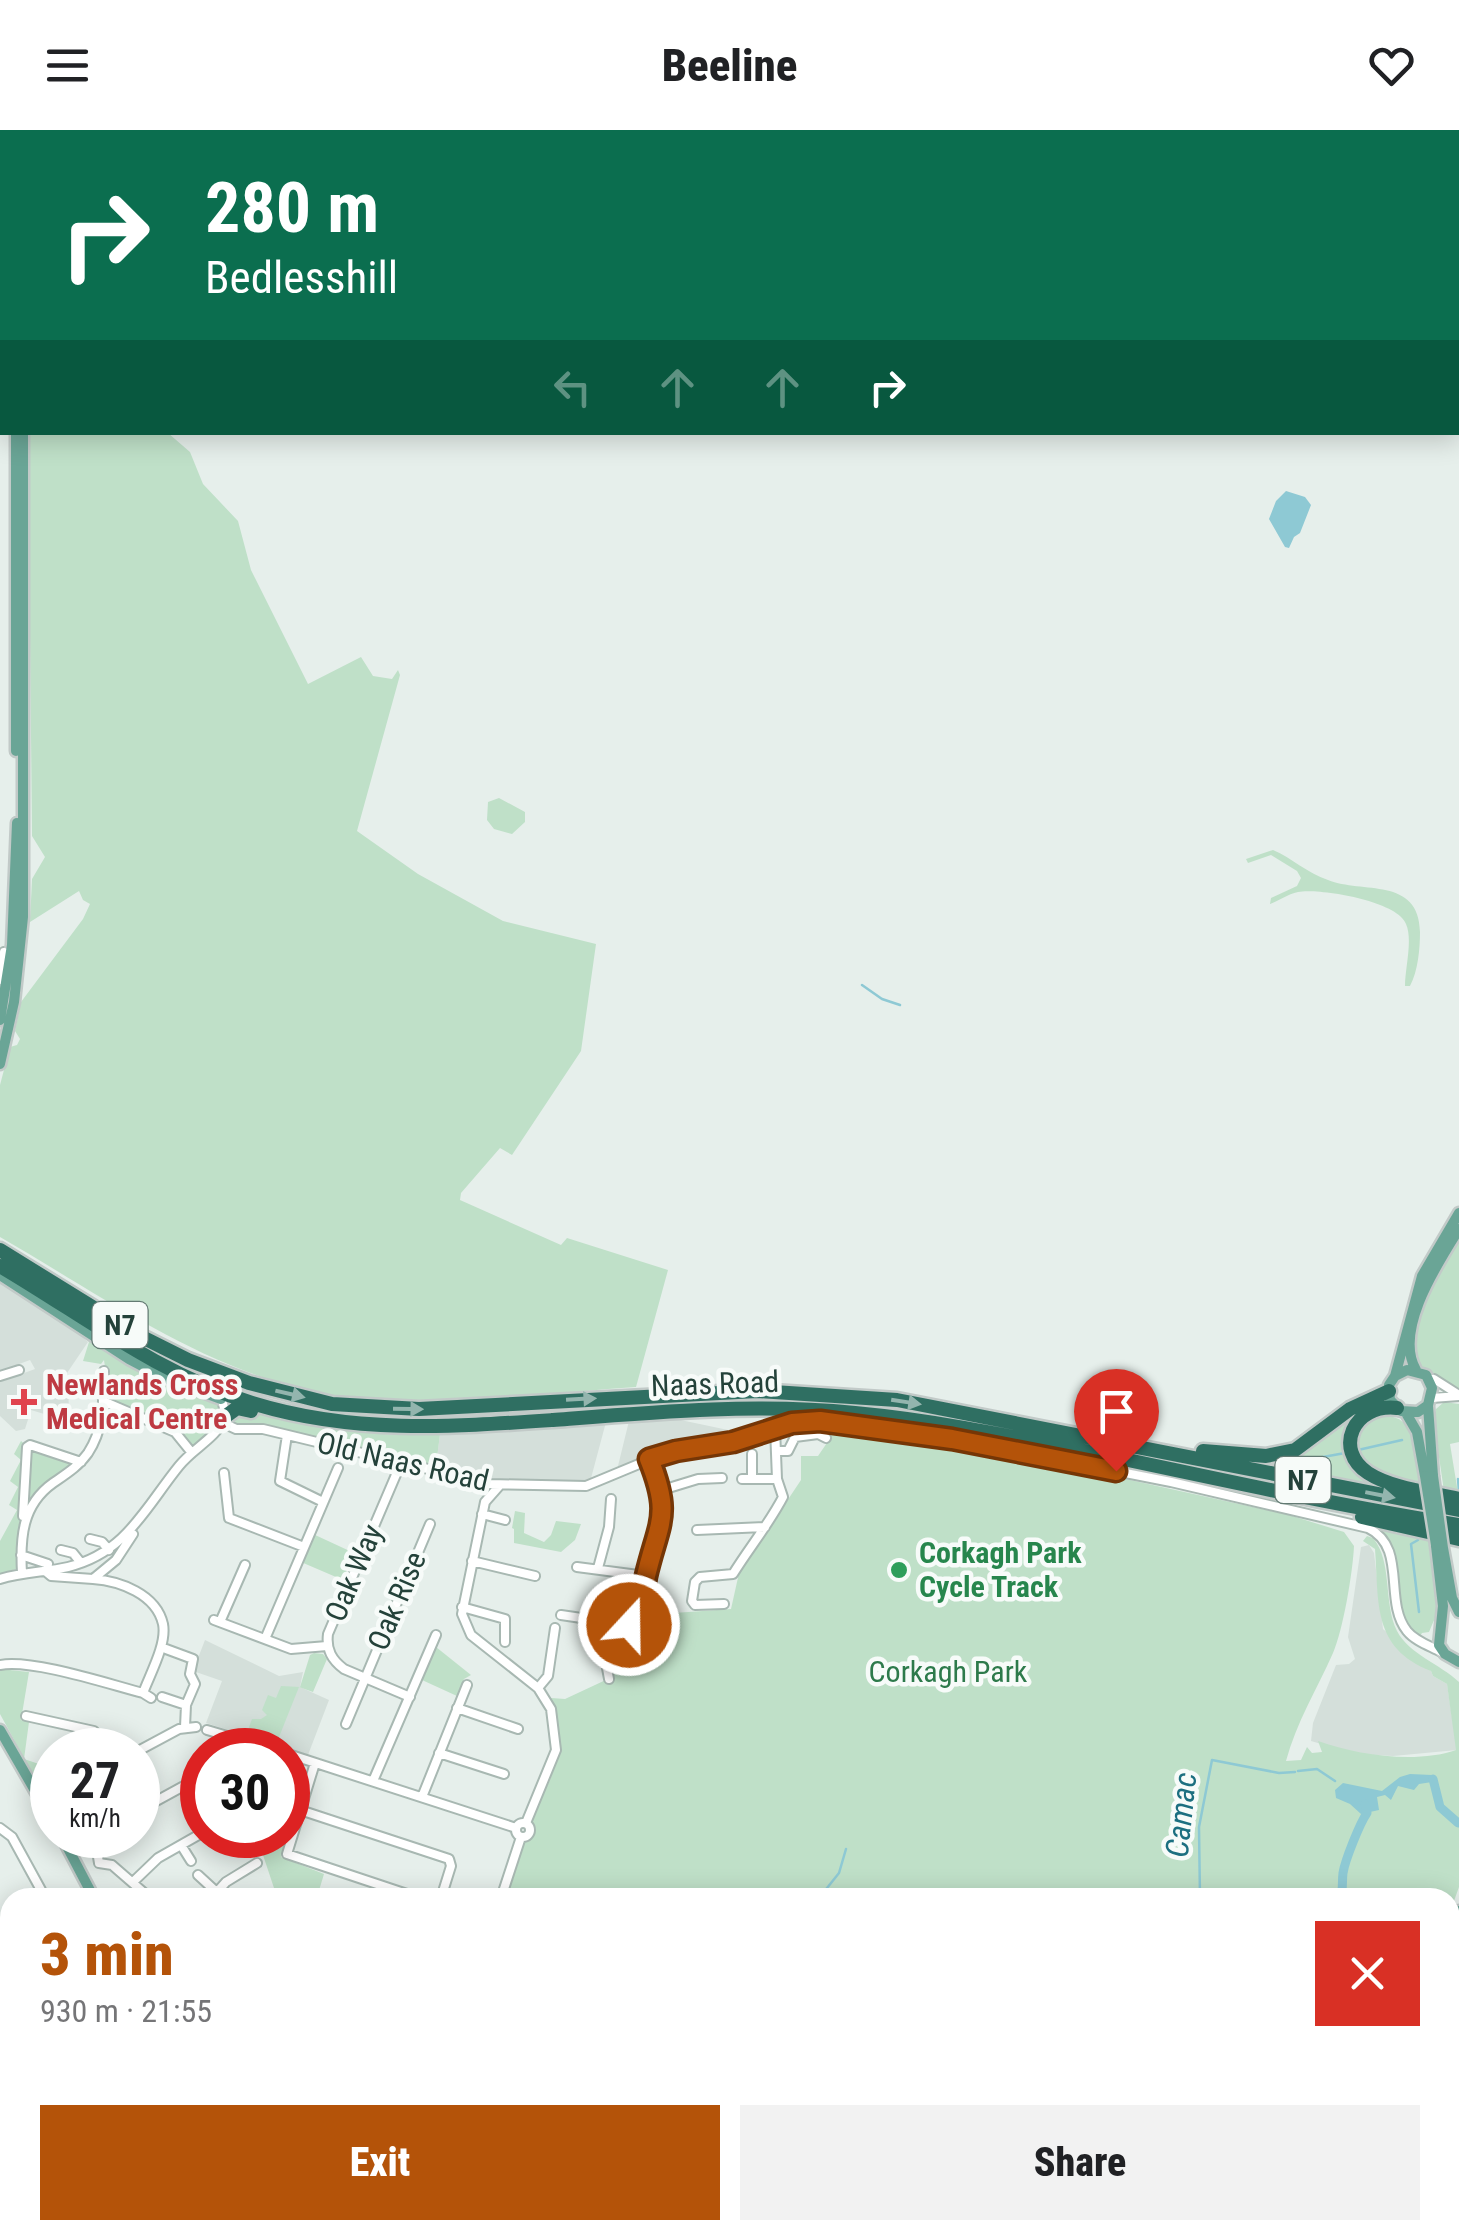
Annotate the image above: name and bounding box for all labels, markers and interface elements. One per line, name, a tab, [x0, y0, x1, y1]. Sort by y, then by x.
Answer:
icon: menu	[40, 38, 95, 93]
icon: heart	[1364, 38, 1419, 93]
text: Beeline	[662, 39, 797, 92]
text: 280 m	[205, 167, 379, 249]
icon: right	[40, 170, 170, 300]
text: Bedlesshill	[205, 251, 398, 304]
icon: left	[545, 360, 600, 415]
icon: ahead	[650, 360, 705, 415]
icon: ahead	[755, 360, 810, 415]
icon: right	[860, 360, 915, 415]
road number: N7	[92, 1302, 148, 1348]
street label: Naas Road	[650, 1364, 780, 1403]
place label: Newlands Cross Medical Centre	[46, 1367, 238, 1436]
pin	[1074, 1369, 1159, 1472]
icon: arrive	[1089, 1384, 1144, 1439]
one-way arrow	[275, 1387, 306, 1402]
marker: Newlands Cross Medical Centre	[11, 1389, 37, 1415]
one-way arrow	[566, 1391, 598, 1407]
one-way arrow	[890, 1394, 922, 1410]
one-way arrow	[393, 1401, 425, 1417]
street label: Old Naas Road	[314, 1425, 492, 1498]
road number: N7	[1276, 1457, 1330, 1503]
one-way arrow	[1365, 1488, 1396, 1504]
street label: Oak Way	[318, 1519, 390, 1627]
place label: Corkagh Park Cycle Track	[919, 1535, 1082, 1604]
street label: Oak Rise	[360, 1546, 433, 1655]
marker: Corkagh Park Cycle Track	[888, 1559, 910, 1581]
position arrow	[577, 1573, 681, 1677]
park label: Corkagh Park	[869, 1654, 1028, 1689]
speed limit sign: 30	[180, 1728, 310, 1858]
text: 27	[70, 1752, 120, 1810]
water label: Camac	[1158, 1771, 1204, 1859]
text: km/h	[69, 1804, 121, 1833]
text: 3 min	[40, 1919, 174, 1990]
button: close	[1315, 1921, 1420, 2026]
text: 930 m · 21:55	[40, 1992, 212, 2030]
button: Exit	[40, 2105, 720, 2220]
button: Share	[740, 2105, 1420, 2220]

